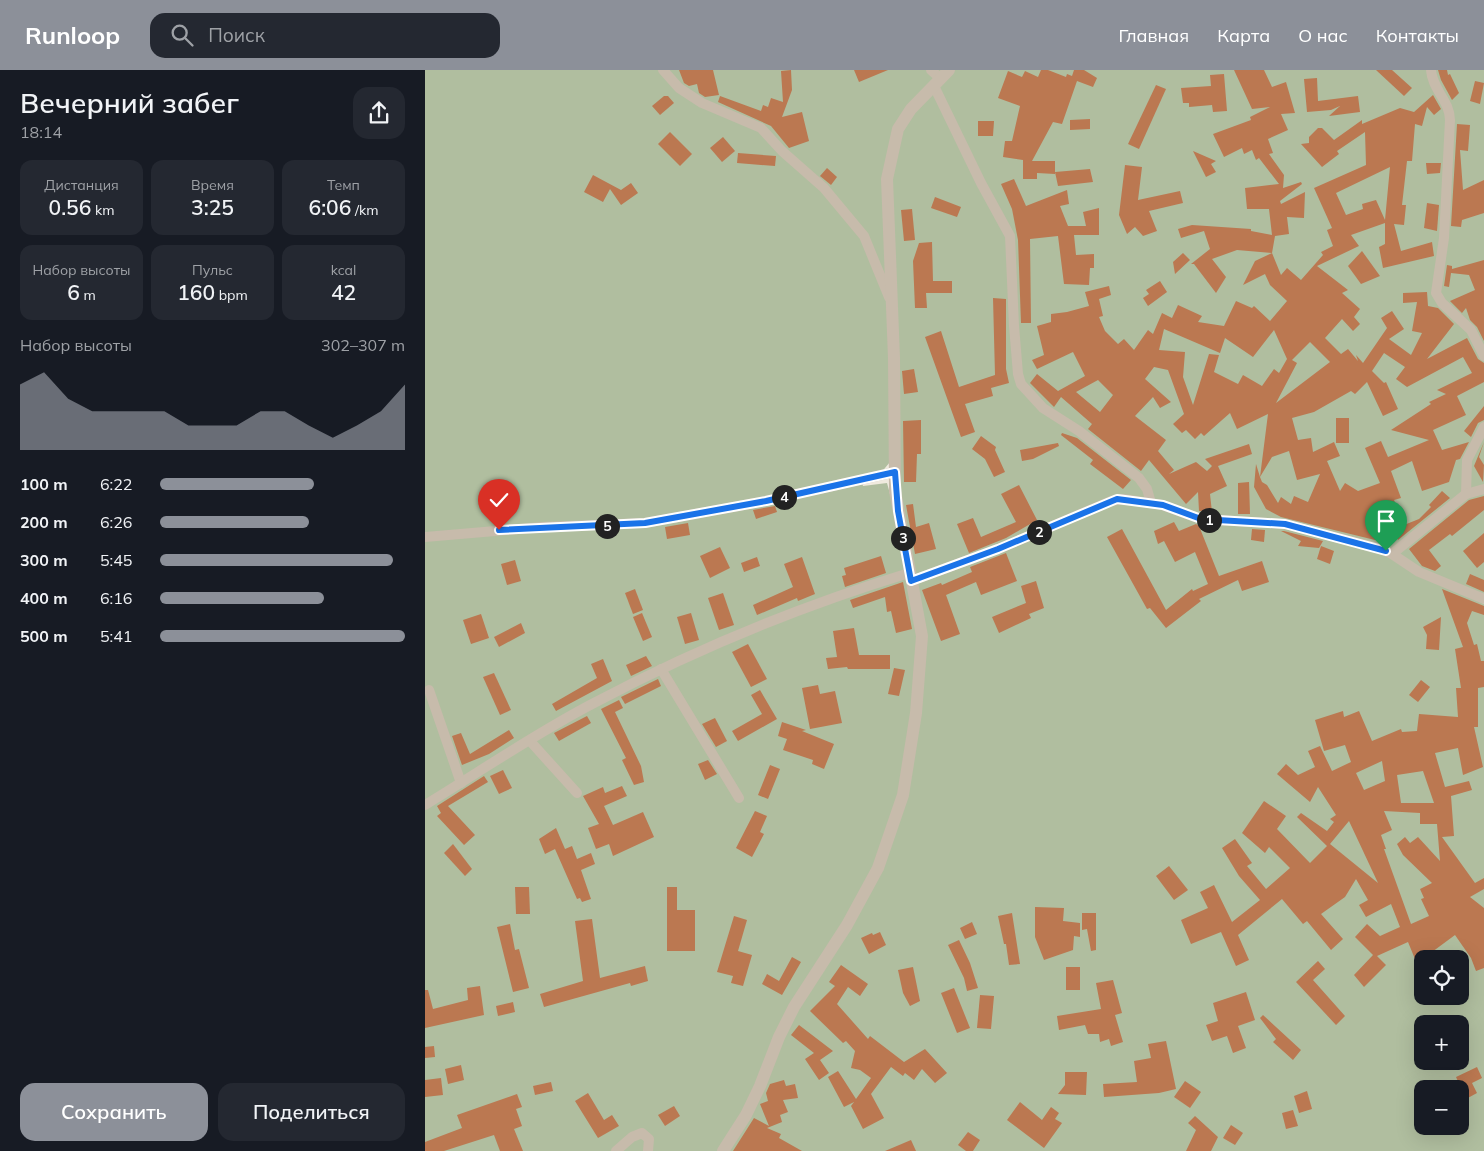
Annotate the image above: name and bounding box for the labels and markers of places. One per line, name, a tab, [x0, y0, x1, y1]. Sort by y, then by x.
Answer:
pin	[478, 479, 520, 530]
pin: 4	[771, 484, 797, 510]
pin	[1365, 500, 1407, 551]
pin: 1	[1197, 508, 1221, 532]
pin: 5	[595, 514, 619, 538]
pin: 2	[1027, 520, 1051, 544]
pin: 3	[891, 526, 915, 550]

